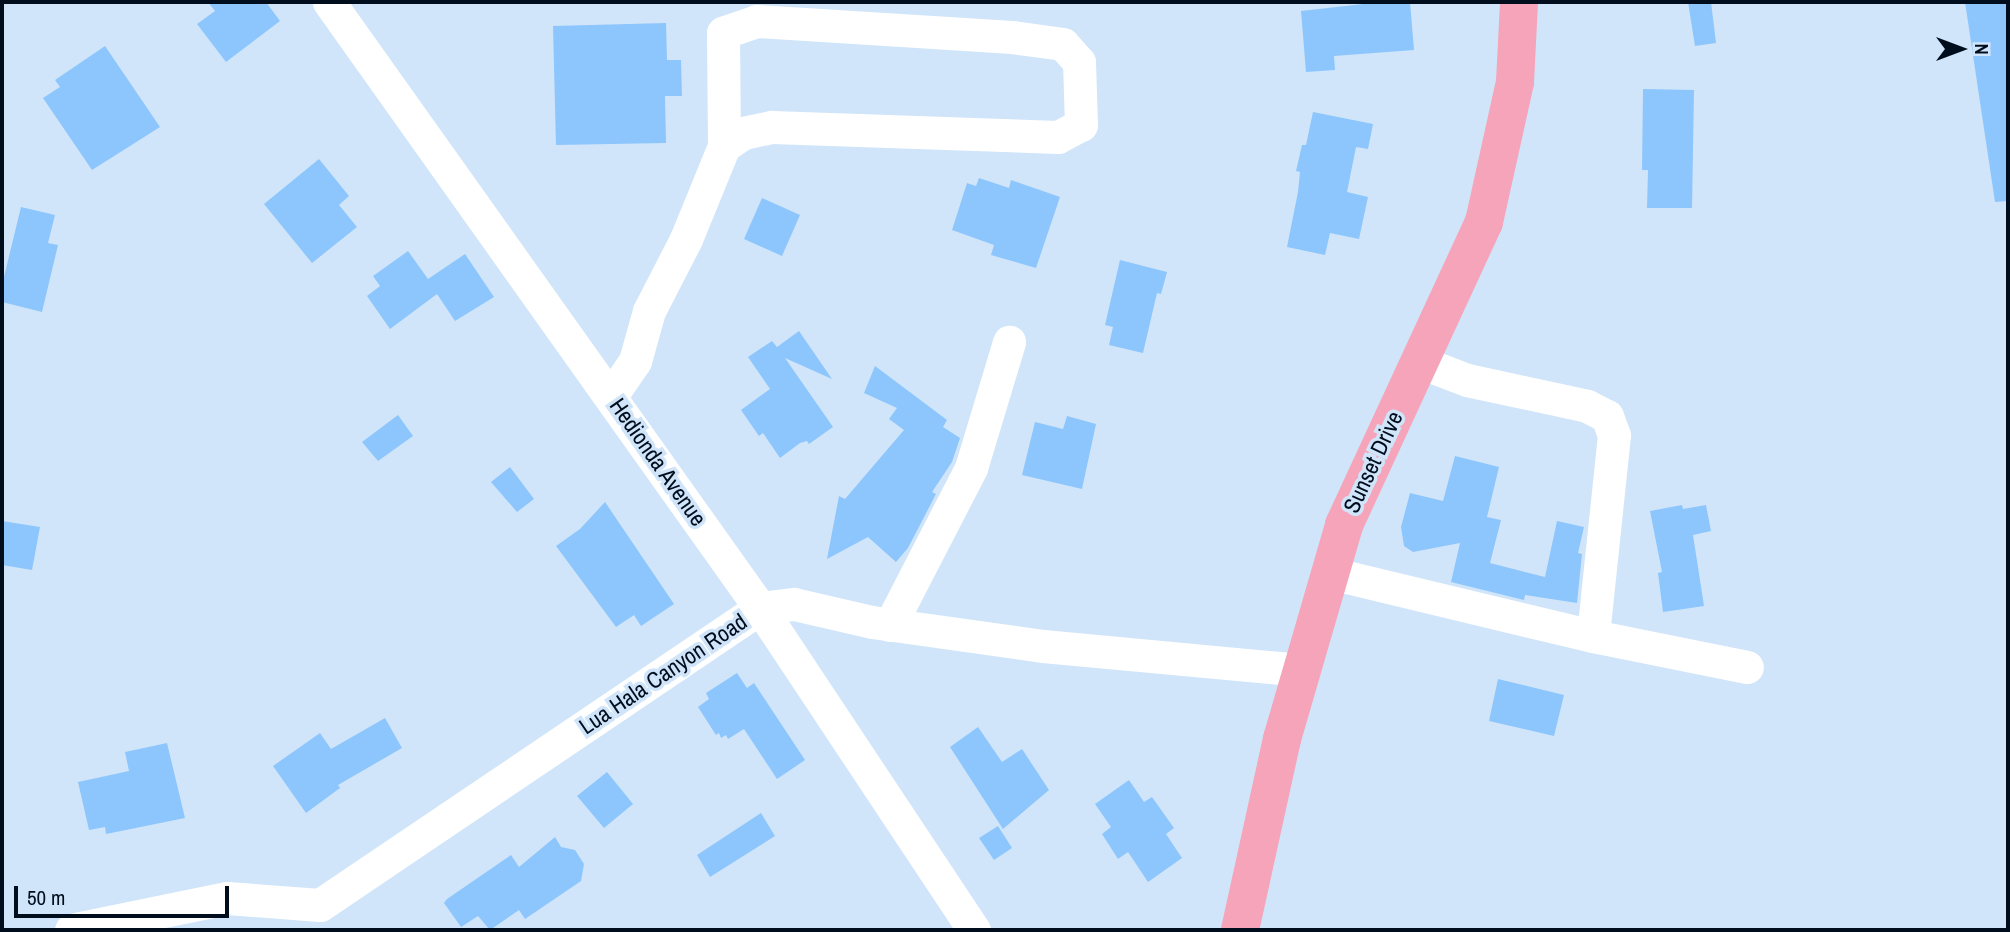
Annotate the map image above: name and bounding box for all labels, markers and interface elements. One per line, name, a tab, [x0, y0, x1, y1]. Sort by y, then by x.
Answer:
north arrow	[1926, 14, 1996, 84]
text: N	[1969, 43, 1995, 55]
street label: Hedionda Avenue	[603, 392, 713, 532]
street label: Sunset Drive	[1337, 407, 1409, 517]
street label: Lua Hala Canyon Road	[574, 608, 752, 740]
scale bar	[18, 872, 233, 916]
text: 50 m	[27, 883, 65, 912]

